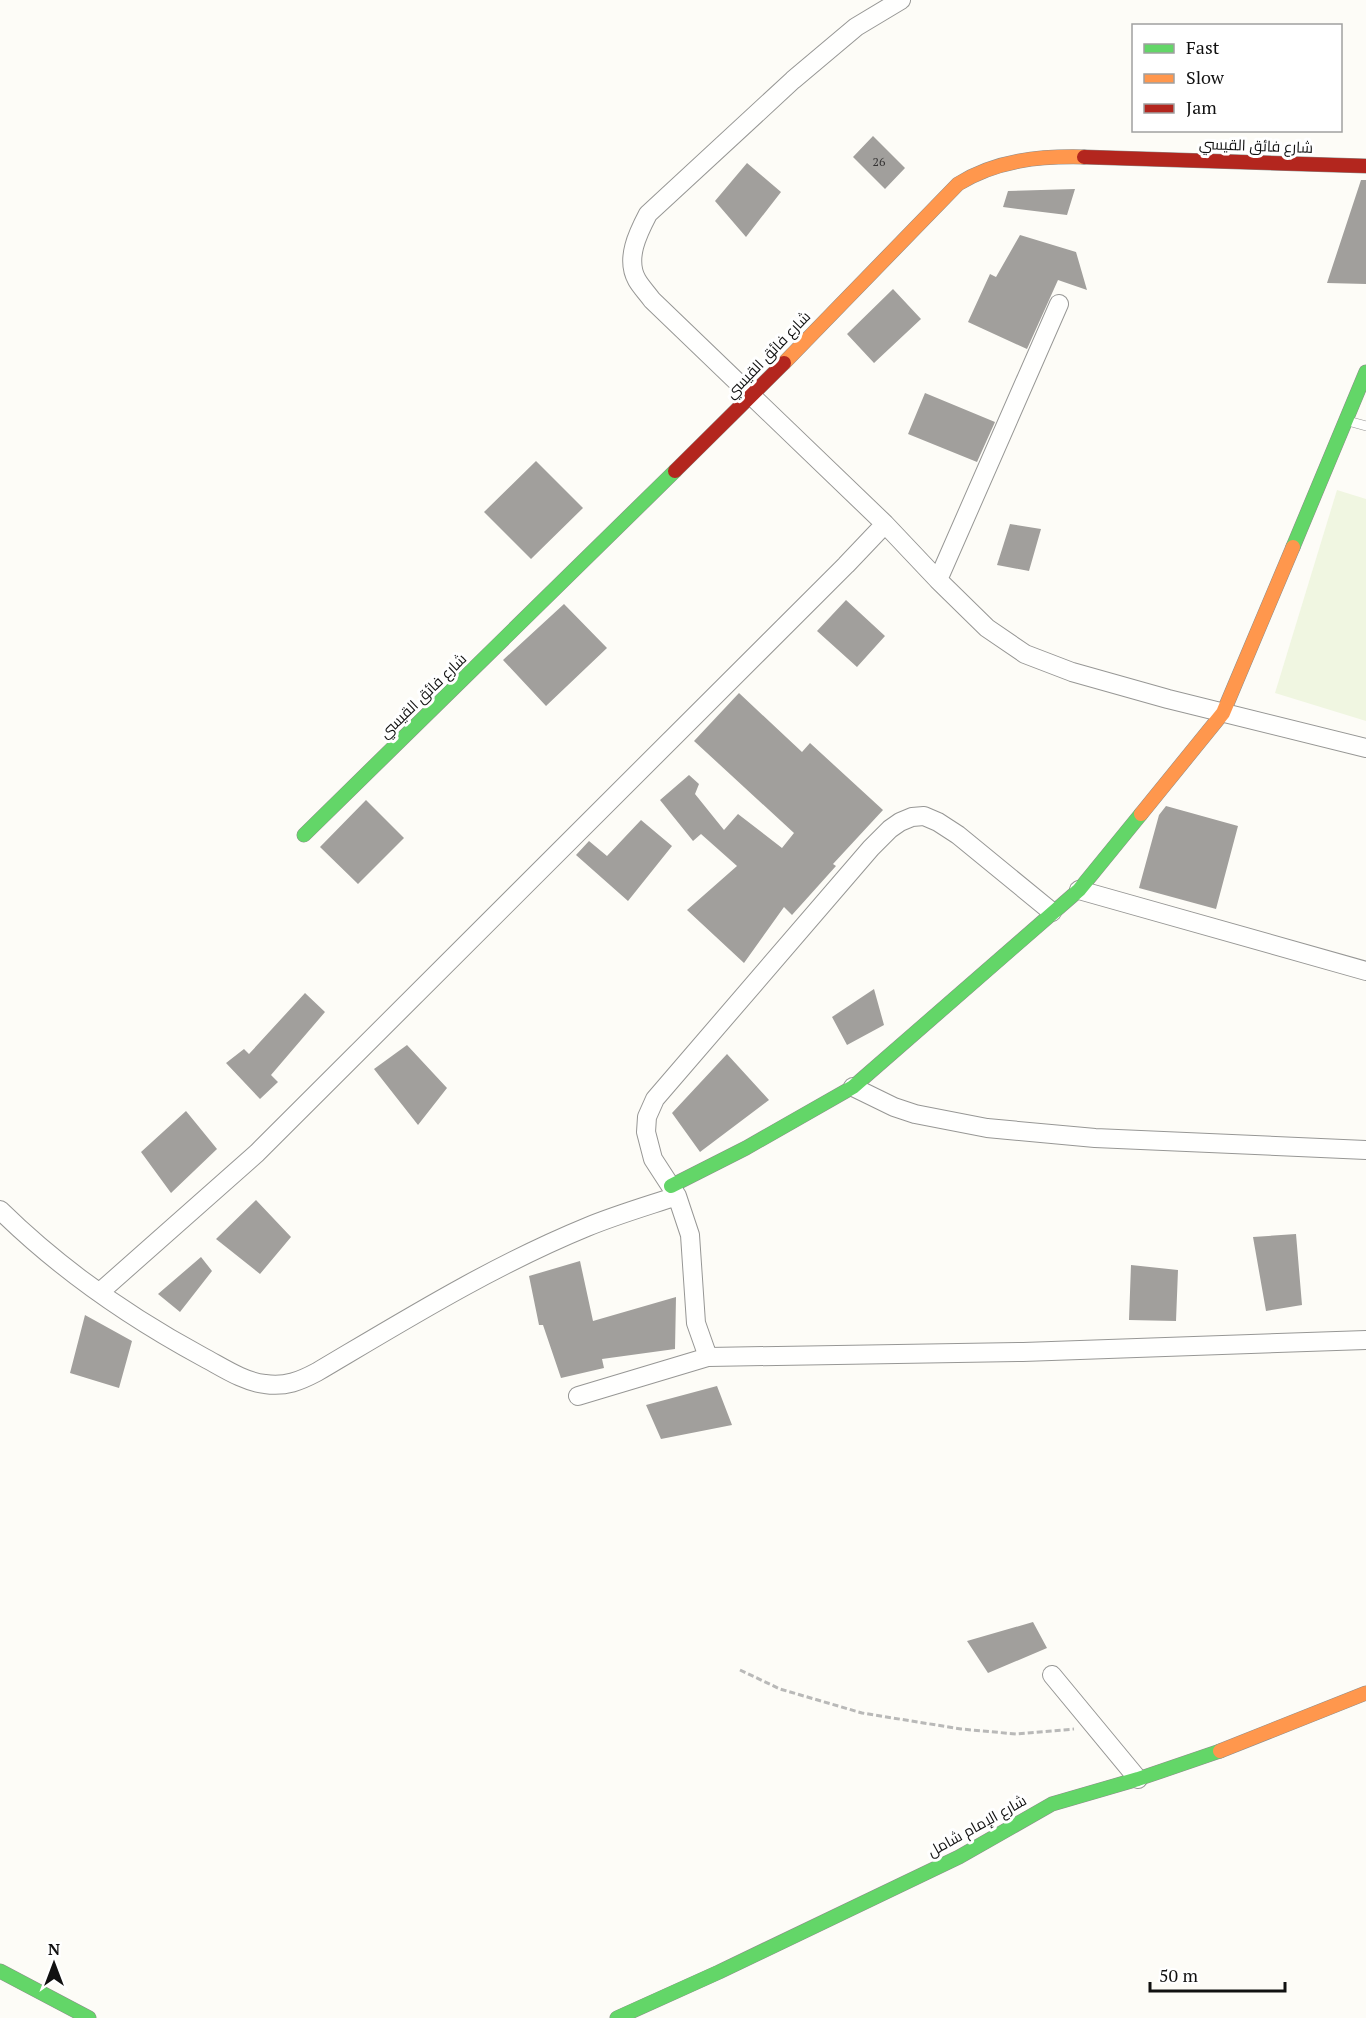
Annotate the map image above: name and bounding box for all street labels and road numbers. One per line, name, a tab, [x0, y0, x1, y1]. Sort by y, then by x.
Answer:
street label: شارع فائق القيسي	[1199, 133, 1313, 160]
street label: شارع فائق القيسي	[720, 306, 816, 404]
street label: شارع فائق القيسي	[374, 648, 472, 744]
street label: شارع الإمام شامل	[923, 1790, 1031, 1862]

